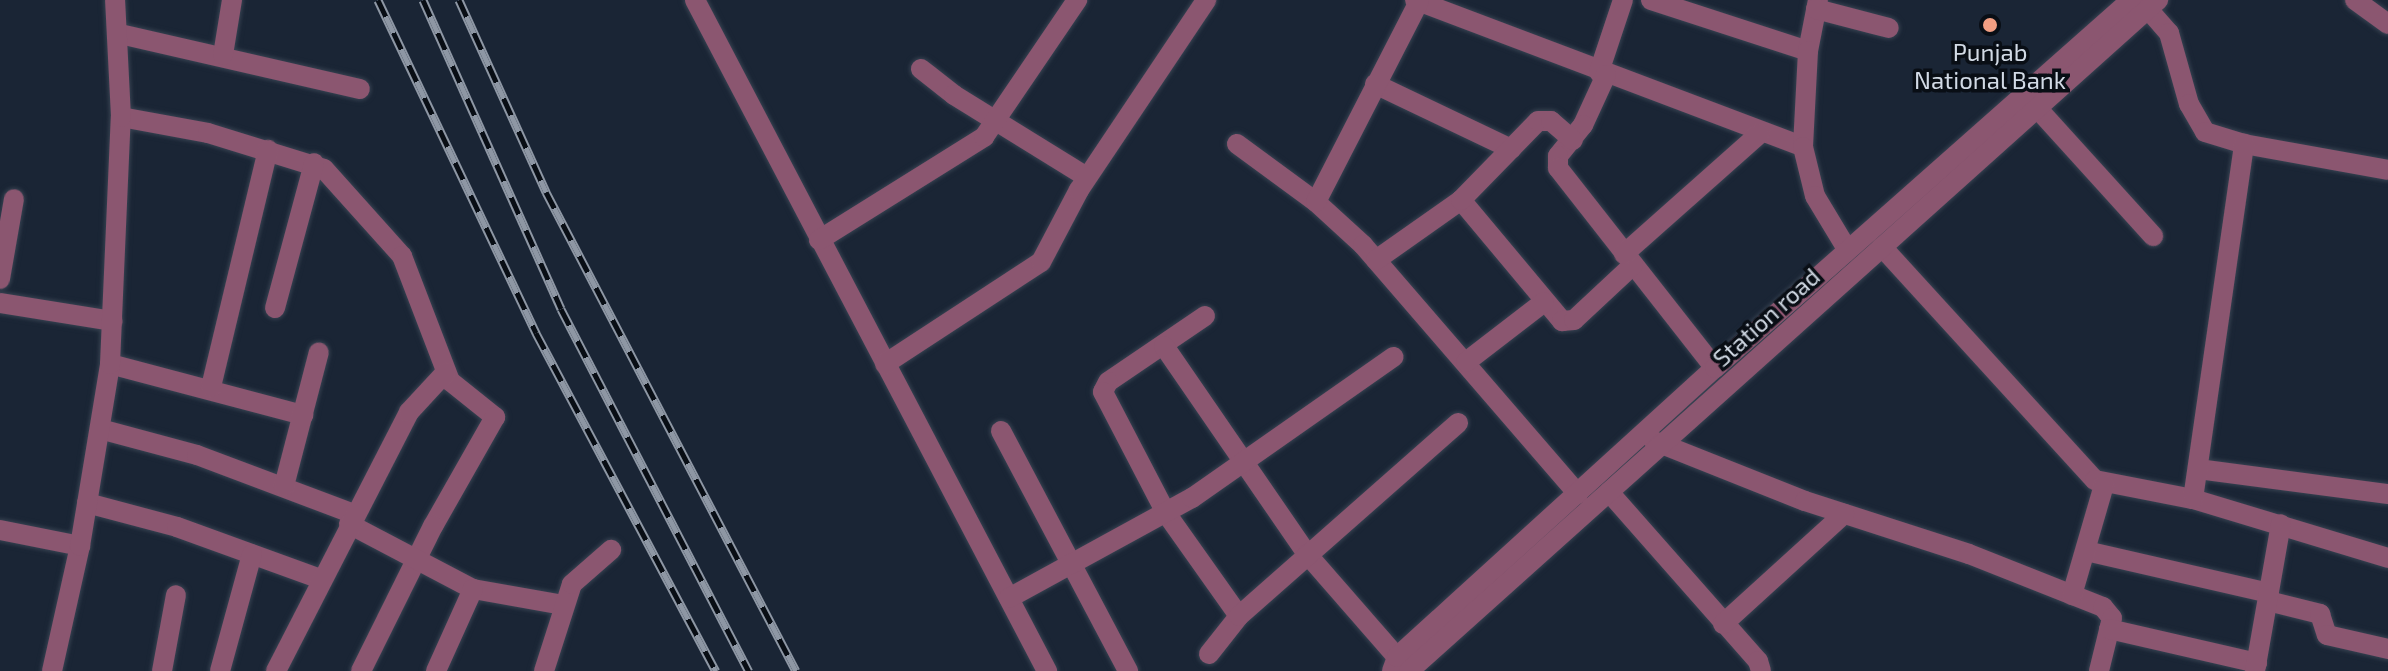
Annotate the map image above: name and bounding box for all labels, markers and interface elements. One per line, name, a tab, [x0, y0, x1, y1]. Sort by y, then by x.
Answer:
marker: Punjab National Bank	[1981, 16, 1999, 34]
place label: Punjab National Bank	[1914, 38, 2066, 94]
street label: Station road	[1707, 262, 1825, 372]

